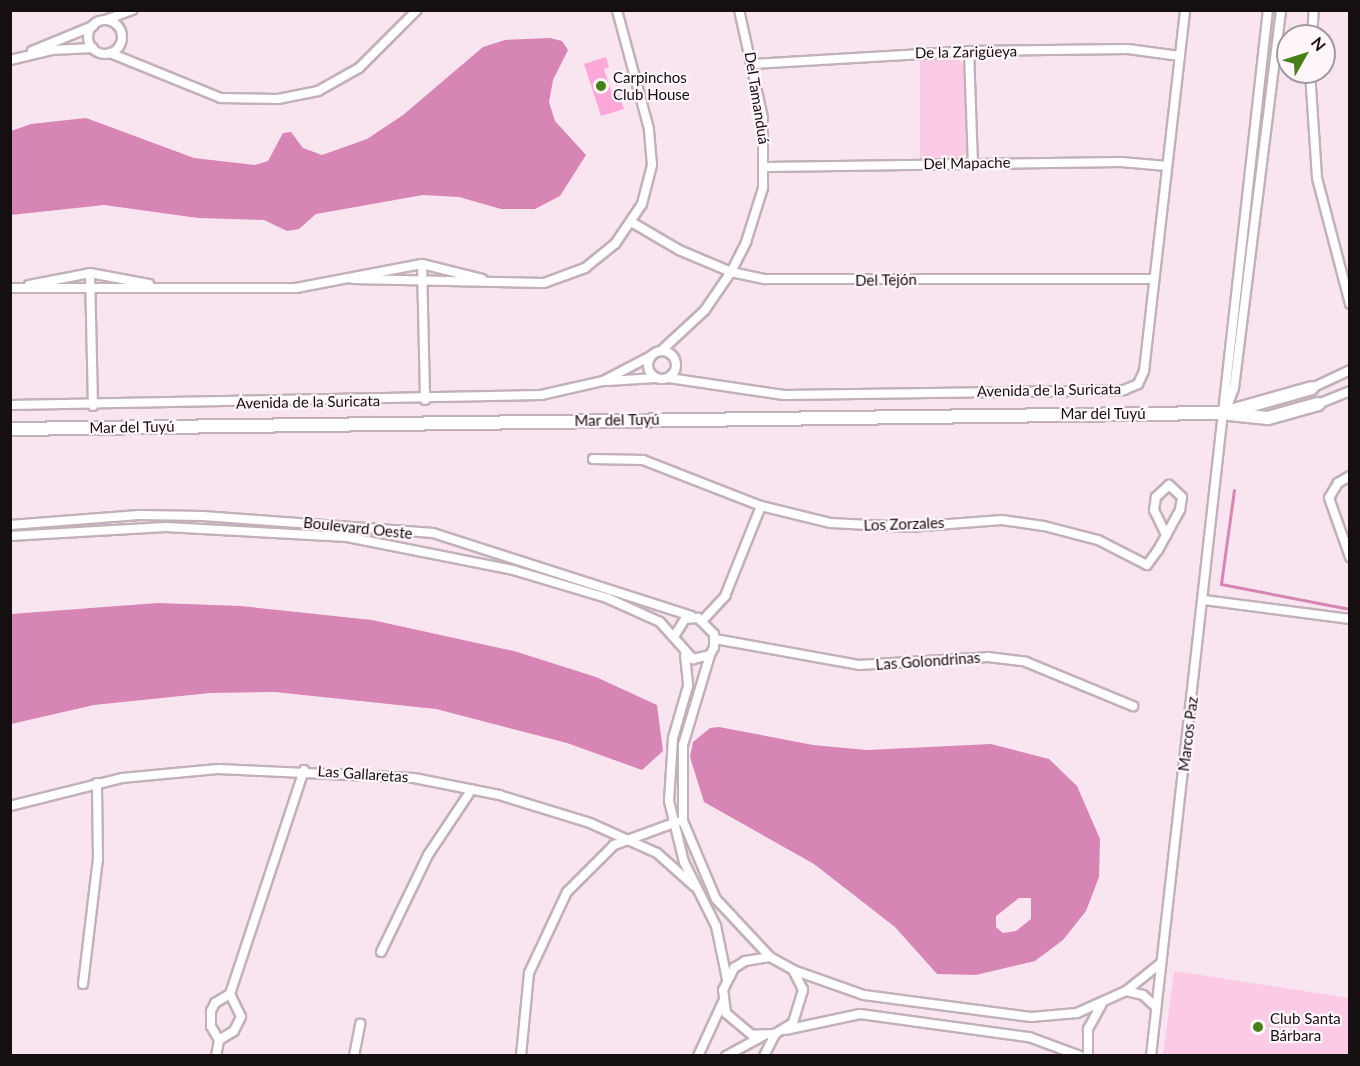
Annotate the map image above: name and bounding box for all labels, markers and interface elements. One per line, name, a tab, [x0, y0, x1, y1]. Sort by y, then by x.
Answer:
north arrow	[1276, 24, 1336, 84]
text: N	[1308, 33, 1330, 54]
street label: De la Zarigüeya	[915, 42, 1017, 62]
street label: Del Tamanduá	[741, 50, 773, 146]
place label: Carpinchos Club House	[613, 68, 690, 103]
marker: Carpinchos Club House	[594, 79, 608, 93]
street label: Del Mapache	[923, 153, 1011, 173]
street label: Del Tejón	[855, 270, 917, 290]
street label: Avenida de la Suricata	[977, 380, 1121, 400]
street label: Avenida de la Suricata	[236, 392, 380, 412]
street label: Mar del Tuyú	[1060, 405, 1146, 423]
street label: Mar del Tuyú	[574, 410, 660, 430]
street label: Mar del Tuyú	[89, 417, 175, 437]
street label: Boulevard Oeste	[302, 513, 414, 543]
street label: Los Zorzales	[863, 514, 945, 534]
street label: Las Golondrinas	[875, 648, 981, 674]
street label: Marcos Paz	[1174, 696, 1202, 772]
street label: Las Gallaretas	[317, 762, 409, 786]
place label: Club Santa Bárbara	[1270, 1009, 1341, 1044]
marker: Club Santa Bárbara	[1251, 1020, 1265, 1034]

